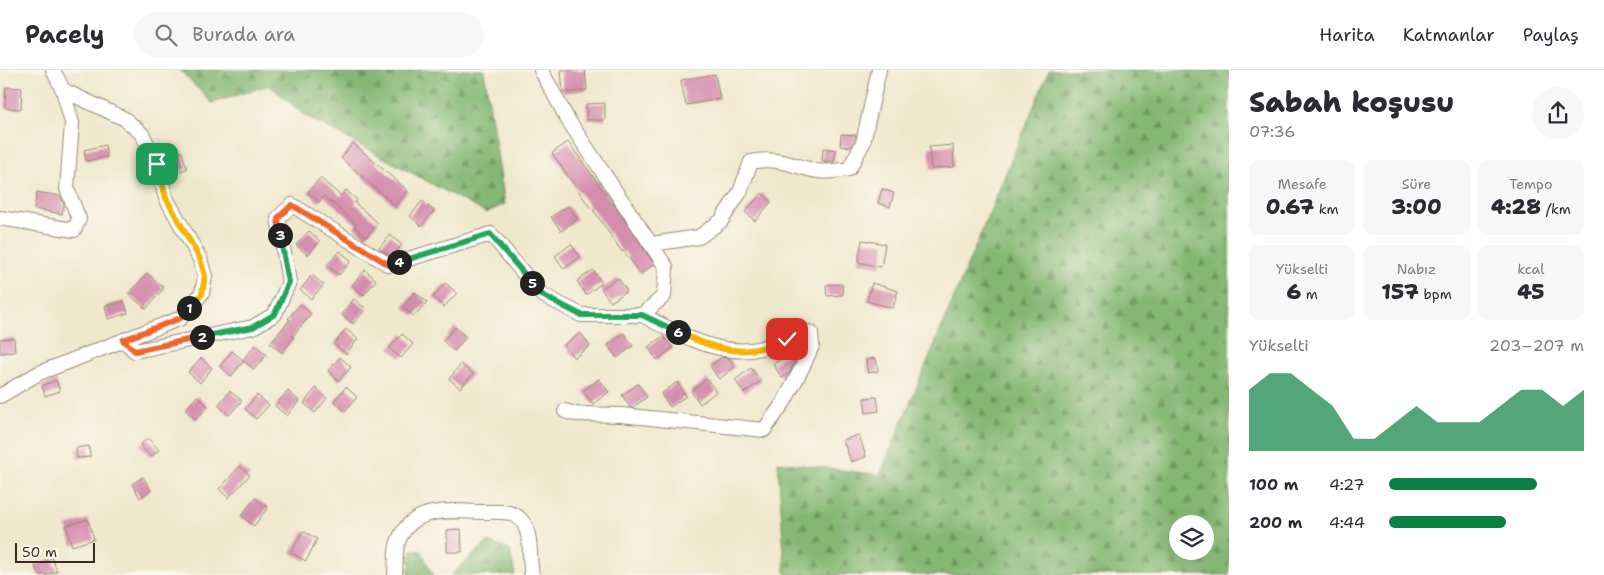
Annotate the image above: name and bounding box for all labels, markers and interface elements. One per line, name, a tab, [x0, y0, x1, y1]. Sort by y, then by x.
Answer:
search box	[134, 12, 484, 57]
text: Pacely	[25, 19, 104, 51]
icon: search	[152, 21, 180, 49]
text: Burada ara	[192, 22, 295, 47]
text: Harita	[1319, 23, 1375, 47]
text: Katmanlar	[1403, 23, 1495, 47]
text: Paylaş	[1523, 23, 1579, 47]
text: Sabah koşusu	[1249, 83, 1454, 121]
button: share	[1532, 87, 1584, 139]
text: 07:36	[1249, 121, 1295, 142]
pin	[136, 143, 178, 185]
icon: arrive	[143, 150, 171, 178]
text: Mesafe	[1278, 175, 1327, 193]
text: Süre	[1402, 175, 1431, 193]
text: Tempo	[1509, 175, 1552, 193]
text: 0.67	[1266, 193, 1314, 221]
text: 3:00	[1391, 193, 1442, 221]
text: 4:28	[1491, 193, 1541, 221]
text: km	[1314, 200, 1338, 218]
text: /km	[1541, 200, 1571, 218]
pin: 3	[268, 222, 292, 248]
text: 3	[276, 226, 285, 244]
pin: 4	[386, 250, 412, 274]
text: 4	[395, 253, 404, 271]
text: Yükselti	[1276, 260, 1328, 278]
text: Nabız	[1397, 260, 1436, 278]
text: kcal	[1517, 260, 1544, 278]
pin: 5	[520, 270, 544, 296]
text: 5	[528, 274, 537, 292]
text: 6	[1286, 278, 1301, 306]
text: 157	[1381, 278, 1419, 306]
text: 45	[1517, 278, 1544, 306]
text: m	[1301, 285, 1318, 303]
text: bpm	[1419, 285, 1452, 303]
pin: 1	[176, 296, 202, 320]
text: 1	[186, 299, 193, 317]
pin	[766, 318, 808, 360]
pin: 6	[666, 320, 690, 344]
text: 6	[674, 323, 683, 341]
pin: 2	[190, 324, 214, 350]
icon: check	[773, 325, 801, 353]
text: 2	[198, 328, 207, 346]
text: Yükselti	[1249, 335, 1309, 356]
text: 203–207 m	[1489, 335, 1584, 356]
text: 100 m	[1249, 474, 1298, 495]
text: 4:27	[1329, 474, 1364, 495]
text: 200 m	[1249, 512, 1302, 533]
text: 4:44	[1329, 512, 1365, 533]
map controls	[1169, 515, 1214, 560]
button: layers	[1169, 515, 1214, 560]
scale bar	[15, 540, 95, 563]
text: 50 m	[22, 543, 57, 561]

